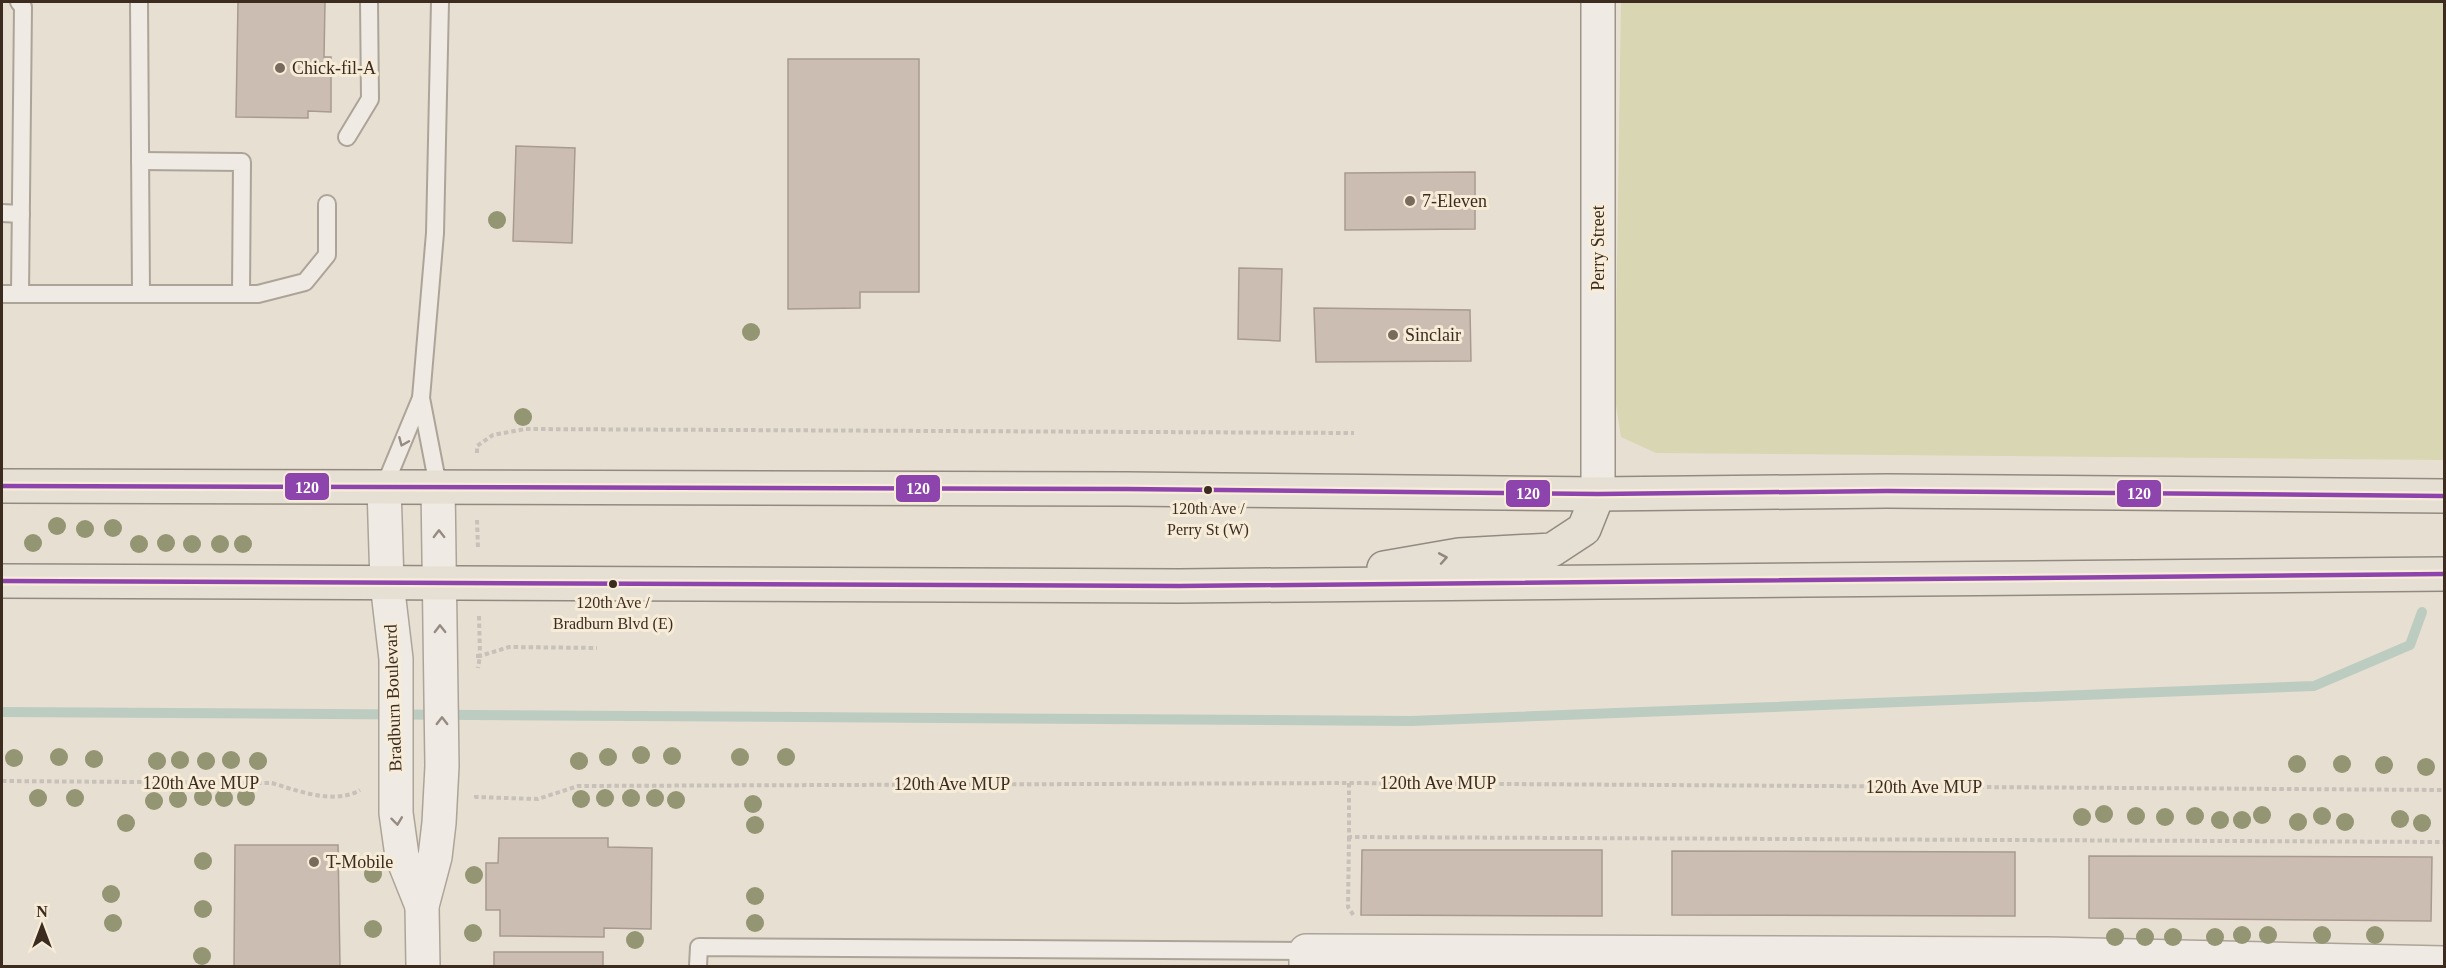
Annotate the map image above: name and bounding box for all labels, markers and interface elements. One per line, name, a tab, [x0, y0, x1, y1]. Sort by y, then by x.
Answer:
place label: Chick-fil-A	[292, 58, 376, 78]
marker: Chick-fil-A	[273, 61, 287, 75]
place label: 7-Eleven	[1422, 191, 1487, 211]
marker: 7-Eleven	[1403, 194, 1417, 208]
street label: Perry Street	[1588, 205, 1608, 291]
place label: Sinclair	[1405, 325, 1461, 345]
marker: Sinclair	[1386, 328, 1400, 342]
one-way arrow	[398, 436, 410, 447]
line badge: 120	[284, 472, 330, 501]
line badge: 120	[895, 474, 941, 503]
text: 120	[295, 479, 319, 496]
line badge: 120	[1505, 479, 1551, 508]
line badge: 120	[2116, 479, 2162, 508]
text: 120	[906, 480, 930, 497]
marker: 120th Ave / Perry St (W)	[1202, 484, 1214, 496]
text: 120	[1516, 485, 1540, 502]
text: 120	[2127, 485, 2151, 502]
place label: 120th Ave / Perry St (W)	[1167, 500, 1249, 539]
one-way arrow	[433, 530, 445, 539]
one-way arrow	[1437, 552, 1447, 565]
marker: 120th Ave / Bradburn Blvd (E)	[607, 578, 619, 590]
place label: 120th Ave / Bradburn Blvd (E)	[553, 594, 673, 633]
street label: Bradburn Boulevard	[380, 624, 406, 772]
one-way arrow	[434, 625, 446, 634]
one-way arrow	[436, 716, 448, 725]
street label: 120th Ave MUP	[143, 773, 259, 793]
street label: 120th Ave MUP	[1380, 773, 1496, 793]
street label: 120th Ave MUP	[894, 774, 1010, 794]
street label: 120th Ave MUP	[1866, 777, 1982, 797]
one-way arrow	[390, 816, 403, 826]
place label: T-Mobile	[326, 852, 393, 872]
marker: T-Mobile	[307, 855, 321, 869]
north arrow	[12, 896, 72, 956]
text: N	[36, 903, 48, 920]

